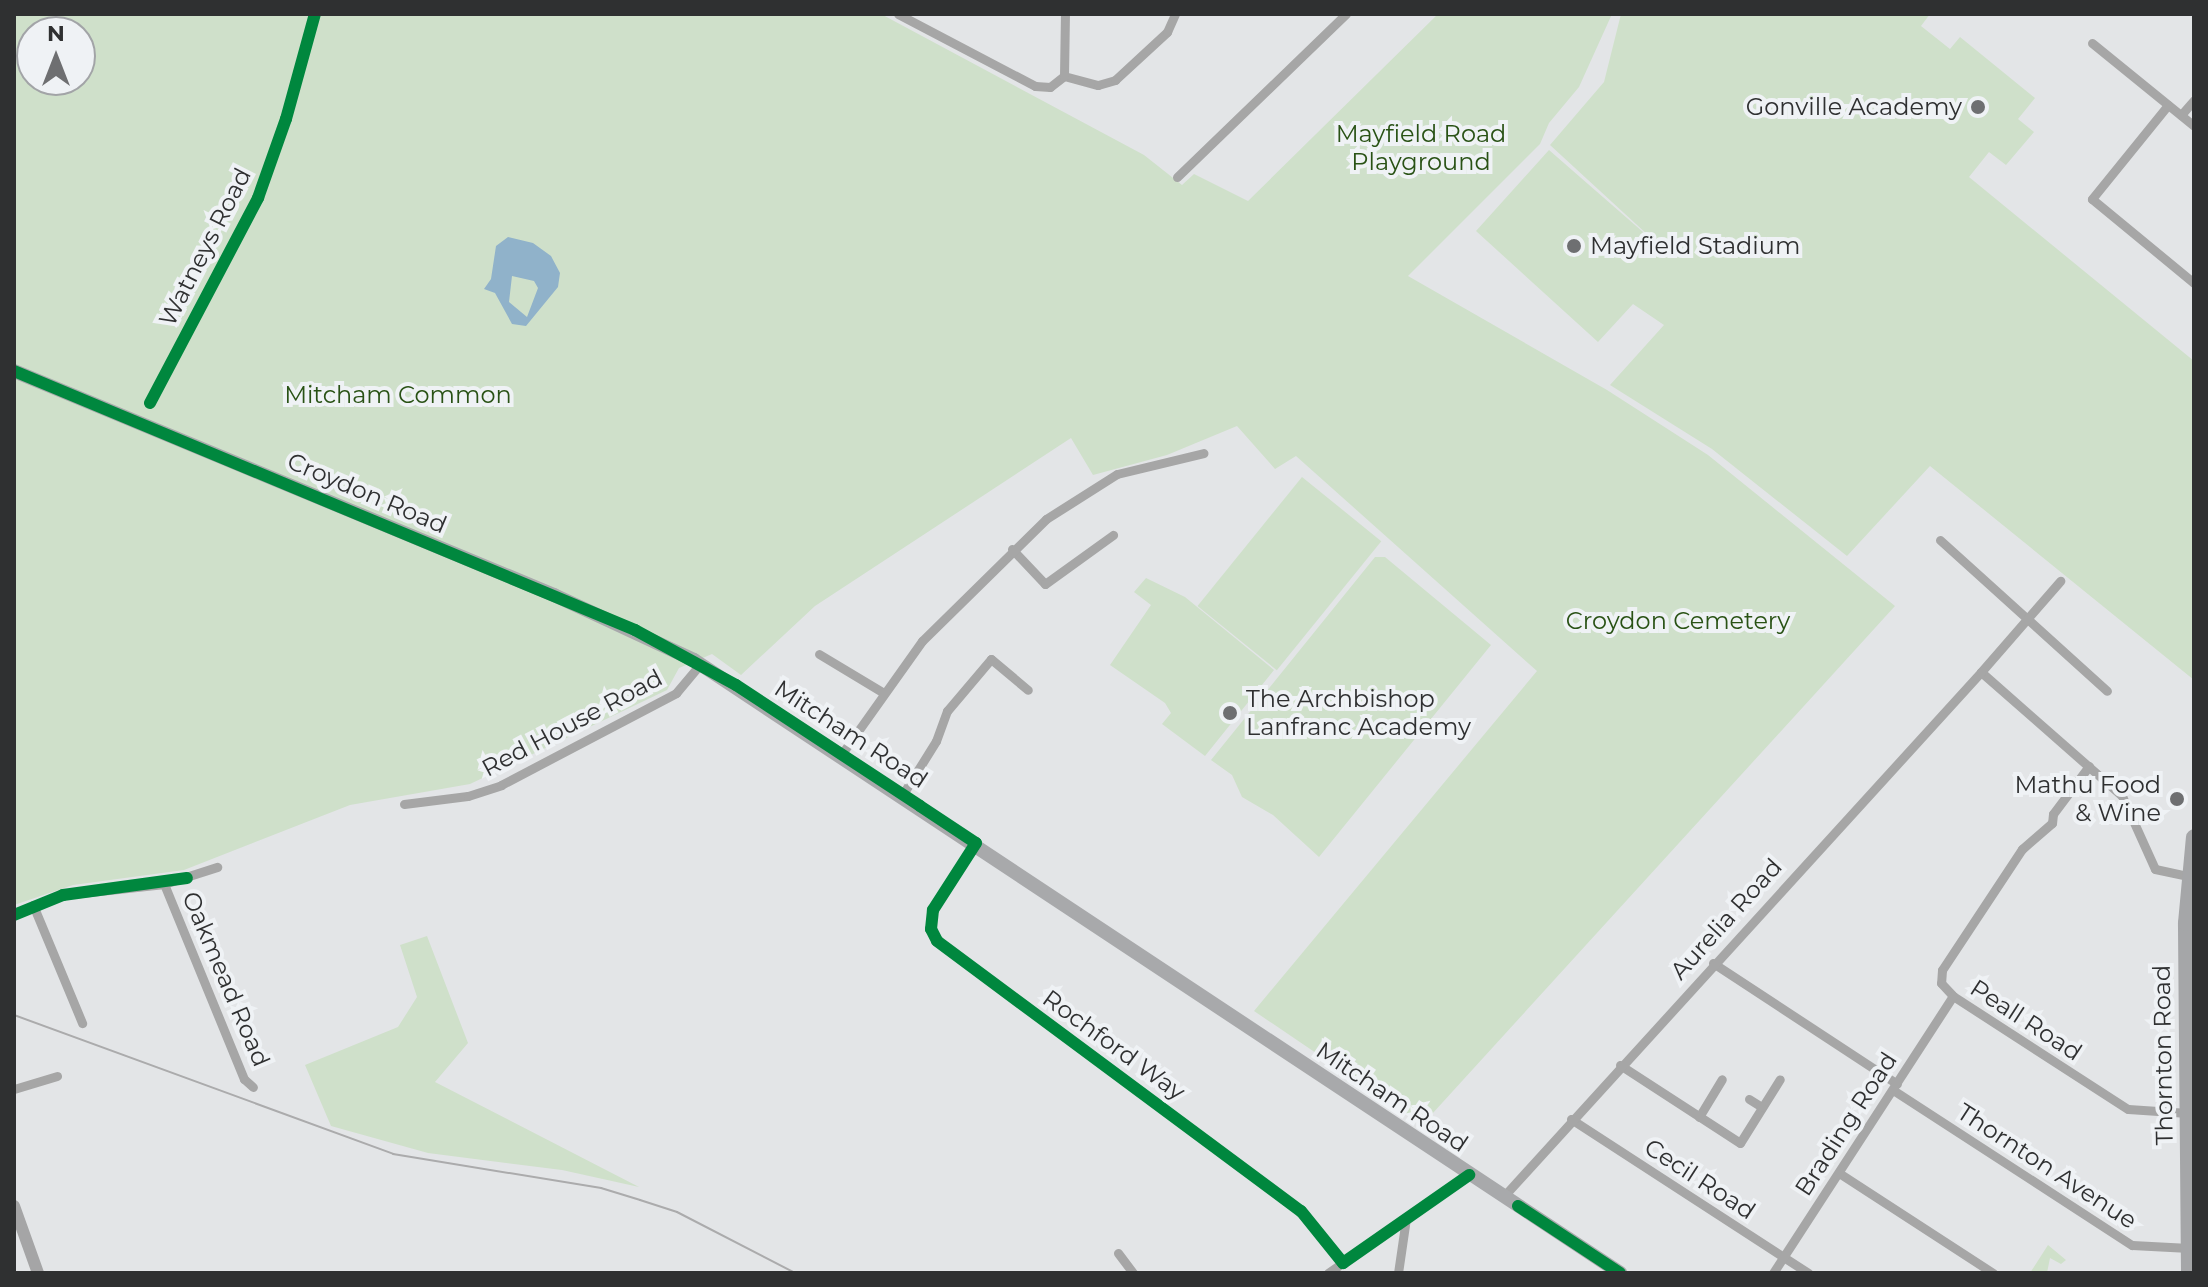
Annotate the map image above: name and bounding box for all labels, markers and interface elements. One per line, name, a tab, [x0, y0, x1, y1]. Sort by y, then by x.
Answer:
north arrow	[16, 16, 96, 96]
text: N	[47, 20, 65, 47]
place label: Gonville Academy	[1746, 93, 1962, 121]
marker: Gonville Academy	[1969, 98, 1987, 116]
park label: Mayfield Road Playground	[1336, 120, 1506, 176]
street label: Watneys Road	[153, 163, 257, 331]
place label: Mayfield Stadium	[1590, 232, 1800, 260]
marker: Mayfield Stadium	[1565, 237, 1583, 255]
park label: Mitcham Common	[284, 381, 512, 409]
street label: Croydon Road	[283, 446, 451, 540]
park label: Croydon Cemetery	[1566, 607, 1790, 635]
street label: Red House Road	[477, 663, 667, 783]
street label: Mitcham Road	[769, 674, 933, 794]
place label: The Archbishop Lanfranc Academy	[1246, 685, 1471, 741]
marker: The Archbishop Lanfranc Academy	[1221, 704, 1239, 722]
place label: Mathu Food & Wine	[2014, 771, 2161, 827]
marker: Mathu Food & Wine	[2168, 790, 2186, 808]
street label: Aurelia Road	[1664, 853, 1788, 985]
street label: Oakmead Road	[176, 887, 276, 1071]
street label: Thornton Road	[2147, 965, 2179, 1145]
street label: Peall Road	[1965, 973, 2087, 1067]
street label: Rochford Way	[1037, 984, 1191, 1106]
street label: Mitcham Road	[1311, 1036, 1473, 1158]
street label: Brading Road	[1789, 1047, 1903, 1201]
street label: Thornton Avenue	[1952, 1097, 2142, 1235]
street label: Cecil Road	[1639, 1133, 1761, 1225]

